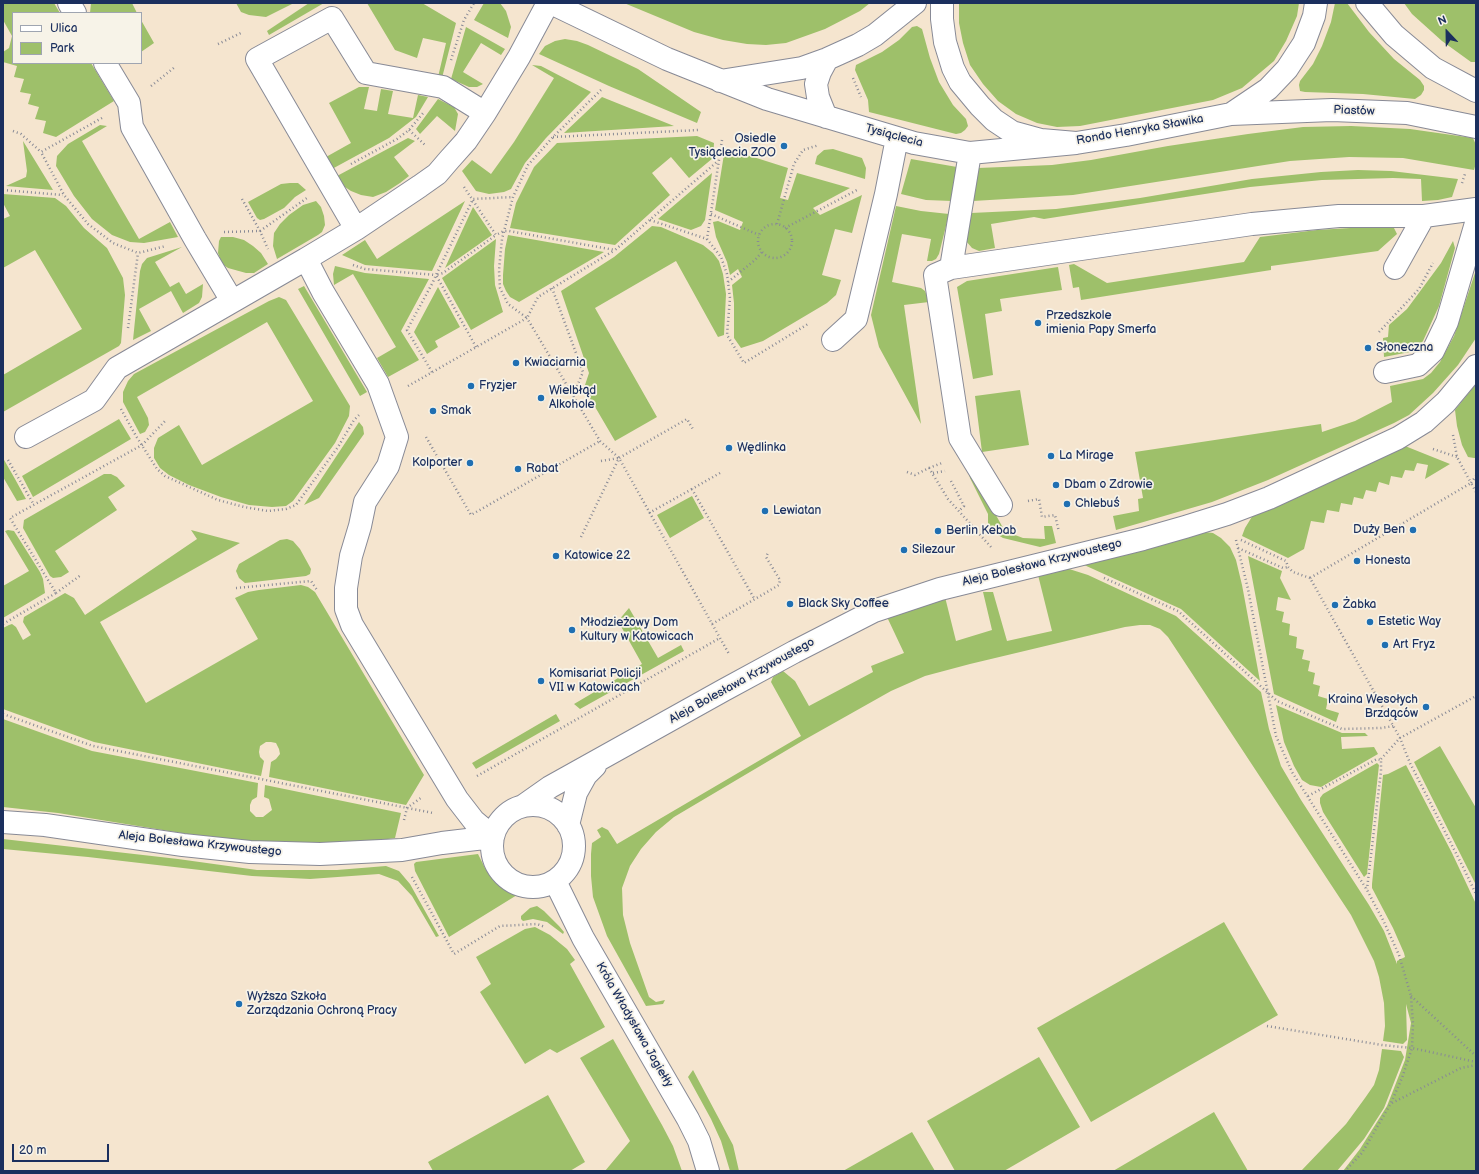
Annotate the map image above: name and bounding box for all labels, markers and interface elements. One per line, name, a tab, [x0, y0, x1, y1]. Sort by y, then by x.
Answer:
legend	[12, 12, 142, 64]
north arrow	[1427, 12, 1467, 52]
text: N	[1436, 13, 1449, 28]
text: Ulica	[50, 21, 77, 36]
text: Park	[50, 41, 74, 56]
street label: Piastów	[1333, 103, 1375, 119]
street label: Rondo Henryka Sławika	[1075, 112, 1205, 148]
street label: Tysiąclecia	[864, 121, 924, 151]
place label: Osiedle Tysiąclecia ZOO	[689, 132, 776, 160]
marker: Osiedle Tysiąclecia ZOO	[779, 141, 789, 151]
place label: Przedszkole imienia Papy Smerfa	[1046, 309, 1156, 337]
marker: Przedszkole imienia Papy Smerfa	[1033, 318, 1043, 328]
place label: Słoneczna	[1376, 341, 1433, 355]
marker: Słoneczna	[1363, 343, 1373, 353]
place label: Kwiaciarnia	[524, 356, 586, 370]
marker: Kwiaciarnia	[511, 358, 521, 368]
place label: Fryzjer	[479, 379, 517, 393]
marker: Fryzjer	[466, 381, 476, 391]
place label: Wielbłąd Alkohole	[549, 384, 596, 412]
marker: Wielbłąd Alkohole	[536, 393, 546, 403]
place label: Smak	[441, 404, 471, 418]
marker: Smak	[428, 406, 438, 416]
place label: Wędlinka	[737, 441, 786, 455]
marker: Wędlinka	[724, 443, 734, 453]
place label: La Mirage	[1059, 449, 1114, 463]
marker: La Mirage	[1046, 451, 1056, 461]
place label: Kolporter	[412, 456, 462, 470]
marker: Kolporter	[465, 458, 475, 468]
place label: Rabat	[526, 462, 559, 476]
marker: Rabat	[513, 464, 523, 474]
place label: Dbam o Zdrowie	[1064, 478, 1153, 492]
marker: Dbam o Zdrowie	[1051, 480, 1061, 490]
place label: Chlebuś	[1075, 497, 1120, 511]
marker: Chlebuś	[1062, 499, 1072, 509]
place label: Lewiatan	[773, 504, 821, 518]
marker: Lewiatan	[760, 506, 770, 516]
place label: Duży Ben	[1353, 523, 1405, 537]
place label: Berlin Kebab	[946, 524, 1016, 538]
marker: Duży Ben	[1408, 525, 1418, 535]
marker: Berlin Kebab	[933, 526, 943, 536]
street label: Aleja Bolesława Krzywoustego	[961, 536, 1123, 590]
place label: Silezaur	[912, 543, 955, 557]
marker: Silezaur	[899, 545, 909, 555]
place label: Katowice 22	[564, 549, 630, 563]
marker: Katowice 22	[551, 551, 561, 561]
place label: Honesta	[1365, 554, 1411, 568]
marker: Honesta	[1352, 556, 1362, 566]
place label: Black Sky Coffee	[798, 597, 889, 611]
place label: Żabka	[1343, 598, 1376, 612]
marker: Black Sky Coffee	[785, 599, 795, 609]
marker: Żabka	[1330, 600, 1340, 610]
place label: Estetic Way	[1378, 615, 1441, 629]
place label: Młodzieżowy Dom Kultury w Katowicach	[580, 616, 694, 644]
marker: Estetic Way	[1365, 617, 1375, 627]
marker: Młodzieżowy Dom Kultury w Katowicach	[567, 625, 577, 635]
street label: Aleja Bolesława Krzywoustego	[667, 635, 817, 727]
place label: Art Fryz	[1393, 638, 1435, 652]
marker: Art Fryz	[1380, 640, 1390, 650]
place label: Komisariat Policji VII w Katowicach	[549, 667, 641, 695]
marker: Komisariat Policji VII w Katowicach	[536, 676, 546, 686]
place label: Kraina Wesołych Brzdąców	[1328, 693, 1418, 721]
marker: Kraina Wesołych Brzdąców	[1421, 702, 1431, 712]
street label: Aleja Bolesława Krzywoustego	[118, 828, 282, 860]
street label: Króla Władysława Jagiełły	[592, 960, 676, 1090]
place label: Wyższa Szkoła Zarządzania Ochroną Pracy	[247, 990, 397, 1018]
marker: Wyższa Szkoła Zarządzania Ochroną Pracy	[234, 999, 244, 1009]
scale bar	[14, 1136, 111, 1162]
text: 20 m	[19, 1143, 46, 1158]

